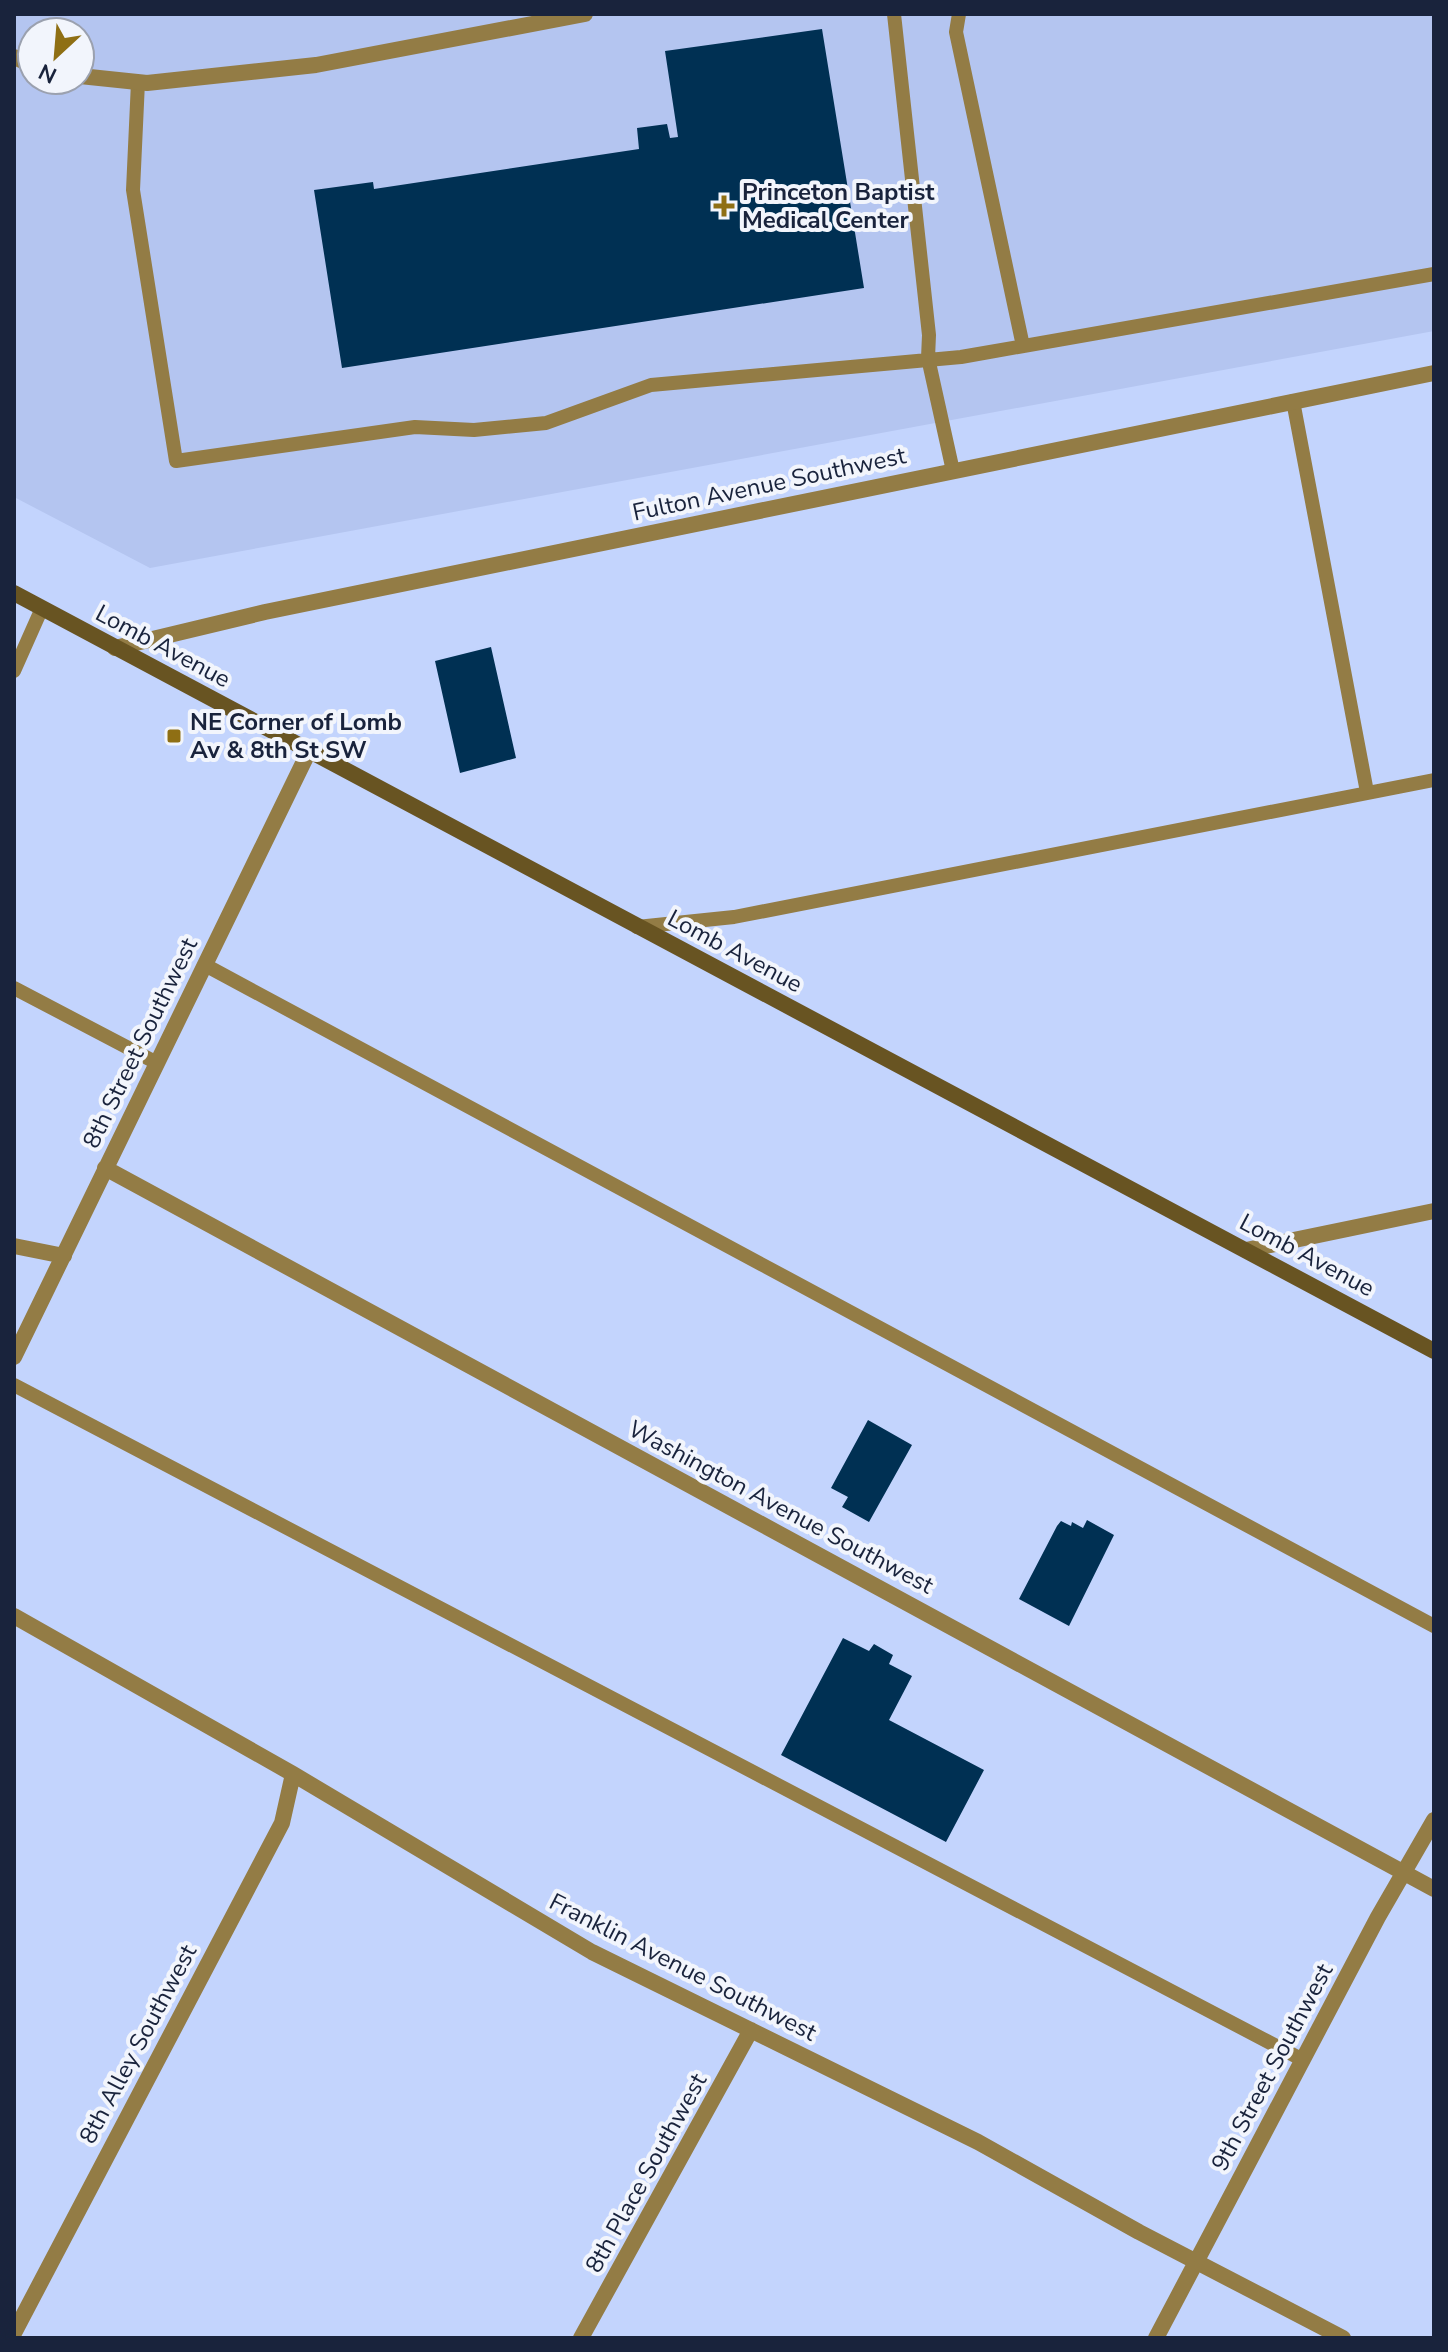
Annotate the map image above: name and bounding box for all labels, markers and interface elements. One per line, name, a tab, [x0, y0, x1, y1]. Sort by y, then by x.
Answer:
north arrow	[16, 16, 96, 96]
text: N	[34, 56, 62, 90]
place label: Princeton Baptist Medical Center	[742, 176, 935, 236]
marker: Princeton Baptist Medical Center	[713, 195, 735, 217]
street label: Fulton Avenue Southwest	[629, 439, 909, 529]
street label: Lomb Avenue	[90, 597, 236, 695]
place label: NE Corner of Lomb Av & 8th St SW	[190, 706, 402, 766]
marker: NE Corner of Lomb Av & 8th St SW	[165, 727, 183, 745]
street label: Lomb Avenue	[662, 902, 808, 1000]
street label: 8th Street Southwest	[75, 932, 205, 1154]
street label: Lomb Avenue	[1234, 1206, 1380, 1304]
street label: Washington Avenue Southwest	[623, 1413, 940, 1602]
street label: Franklin Avenue Southwest	[544, 1886, 823, 2049]
street label: 8th Alley Southwest	[72, 1938, 204, 2149]
street label: 9th Street Southwest	[1204, 1957, 1340, 2176]
street label: 8th Place Southwest	[578, 2067, 714, 2279]

